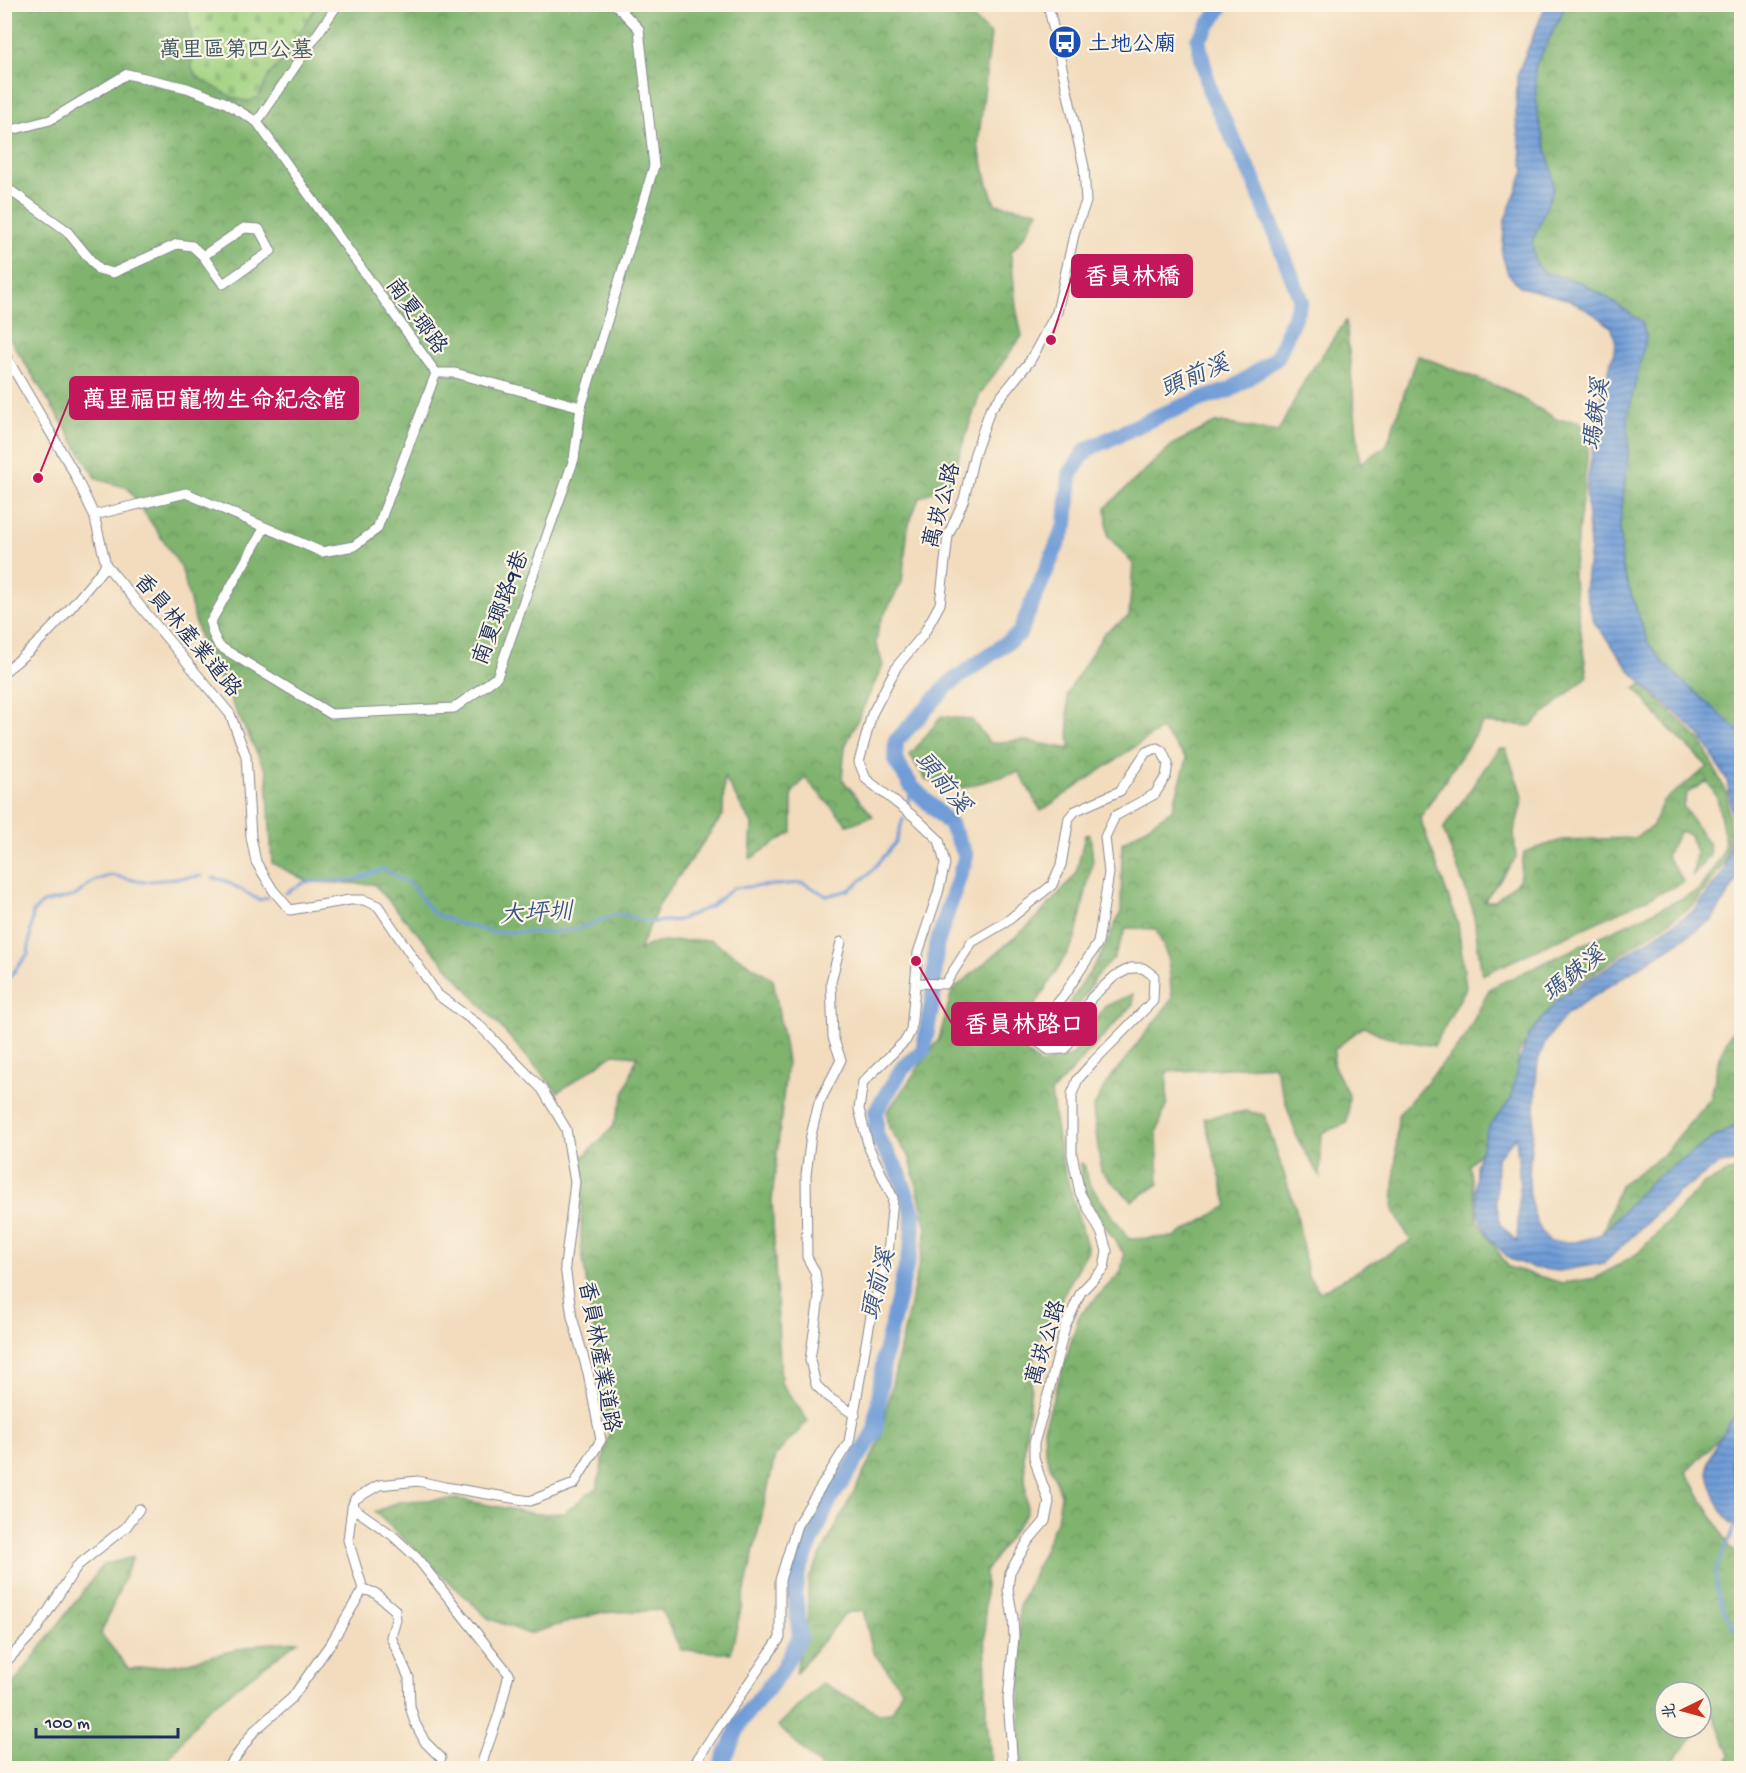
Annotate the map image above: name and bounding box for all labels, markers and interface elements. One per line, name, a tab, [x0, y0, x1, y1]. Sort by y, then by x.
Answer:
bus stop icon: 土地公廟	[1047, 24, 1083, 60]
place label: 土地公廟	[1088, 31, 1176, 59]
park label: 萬里區第四公墓	[159, 37, 313, 65]
callout: 香員林橋	[1072, 255, 1192, 297]
text: 香員林橋	[1084, 264, 1180, 294]
street label: 南夏瑯路	[378, 273, 453, 361]
water label: 頭前溪	[1156, 349, 1236, 406]
water label: 瑪鋉溪	[1578, 375, 1618, 452]
callout: 萬里福田寵物生命紀念館	[70, 377, 358, 419]
text: 萬里福田寵物生命紀念館	[82, 386, 346, 417]
street label: 萬崁公路	[918, 460, 968, 552]
street label: 南夏瑯路9巷	[467, 547, 537, 670]
street label: 香員林產業道路	[126, 568, 247, 704]
water label: 頭前溪	[907, 746, 977, 823]
water label: 大坪圳	[499, 899, 576, 932]
water label: 瑪鋉溪	[1537, 940, 1614, 1010]
callout: 香員林路口	[952, 1003, 1096, 1045]
text: 香員林路口	[964, 1011, 1084, 1042]
water label: 頭前溪	[857, 1244, 904, 1323]
street label: 香員林產業道路	[571, 1278, 625, 1435]
street label: 萬崁公路	[1021, 1297, 1073, 1389]
north arrow	[1653, 1680, 1713, 1740]
scale bar	[36, 1701, 178, 1739]
text: 北	[1660, 1702, 1682, 1720]
text: 100 m	[44, 1714, 90, 1735]

